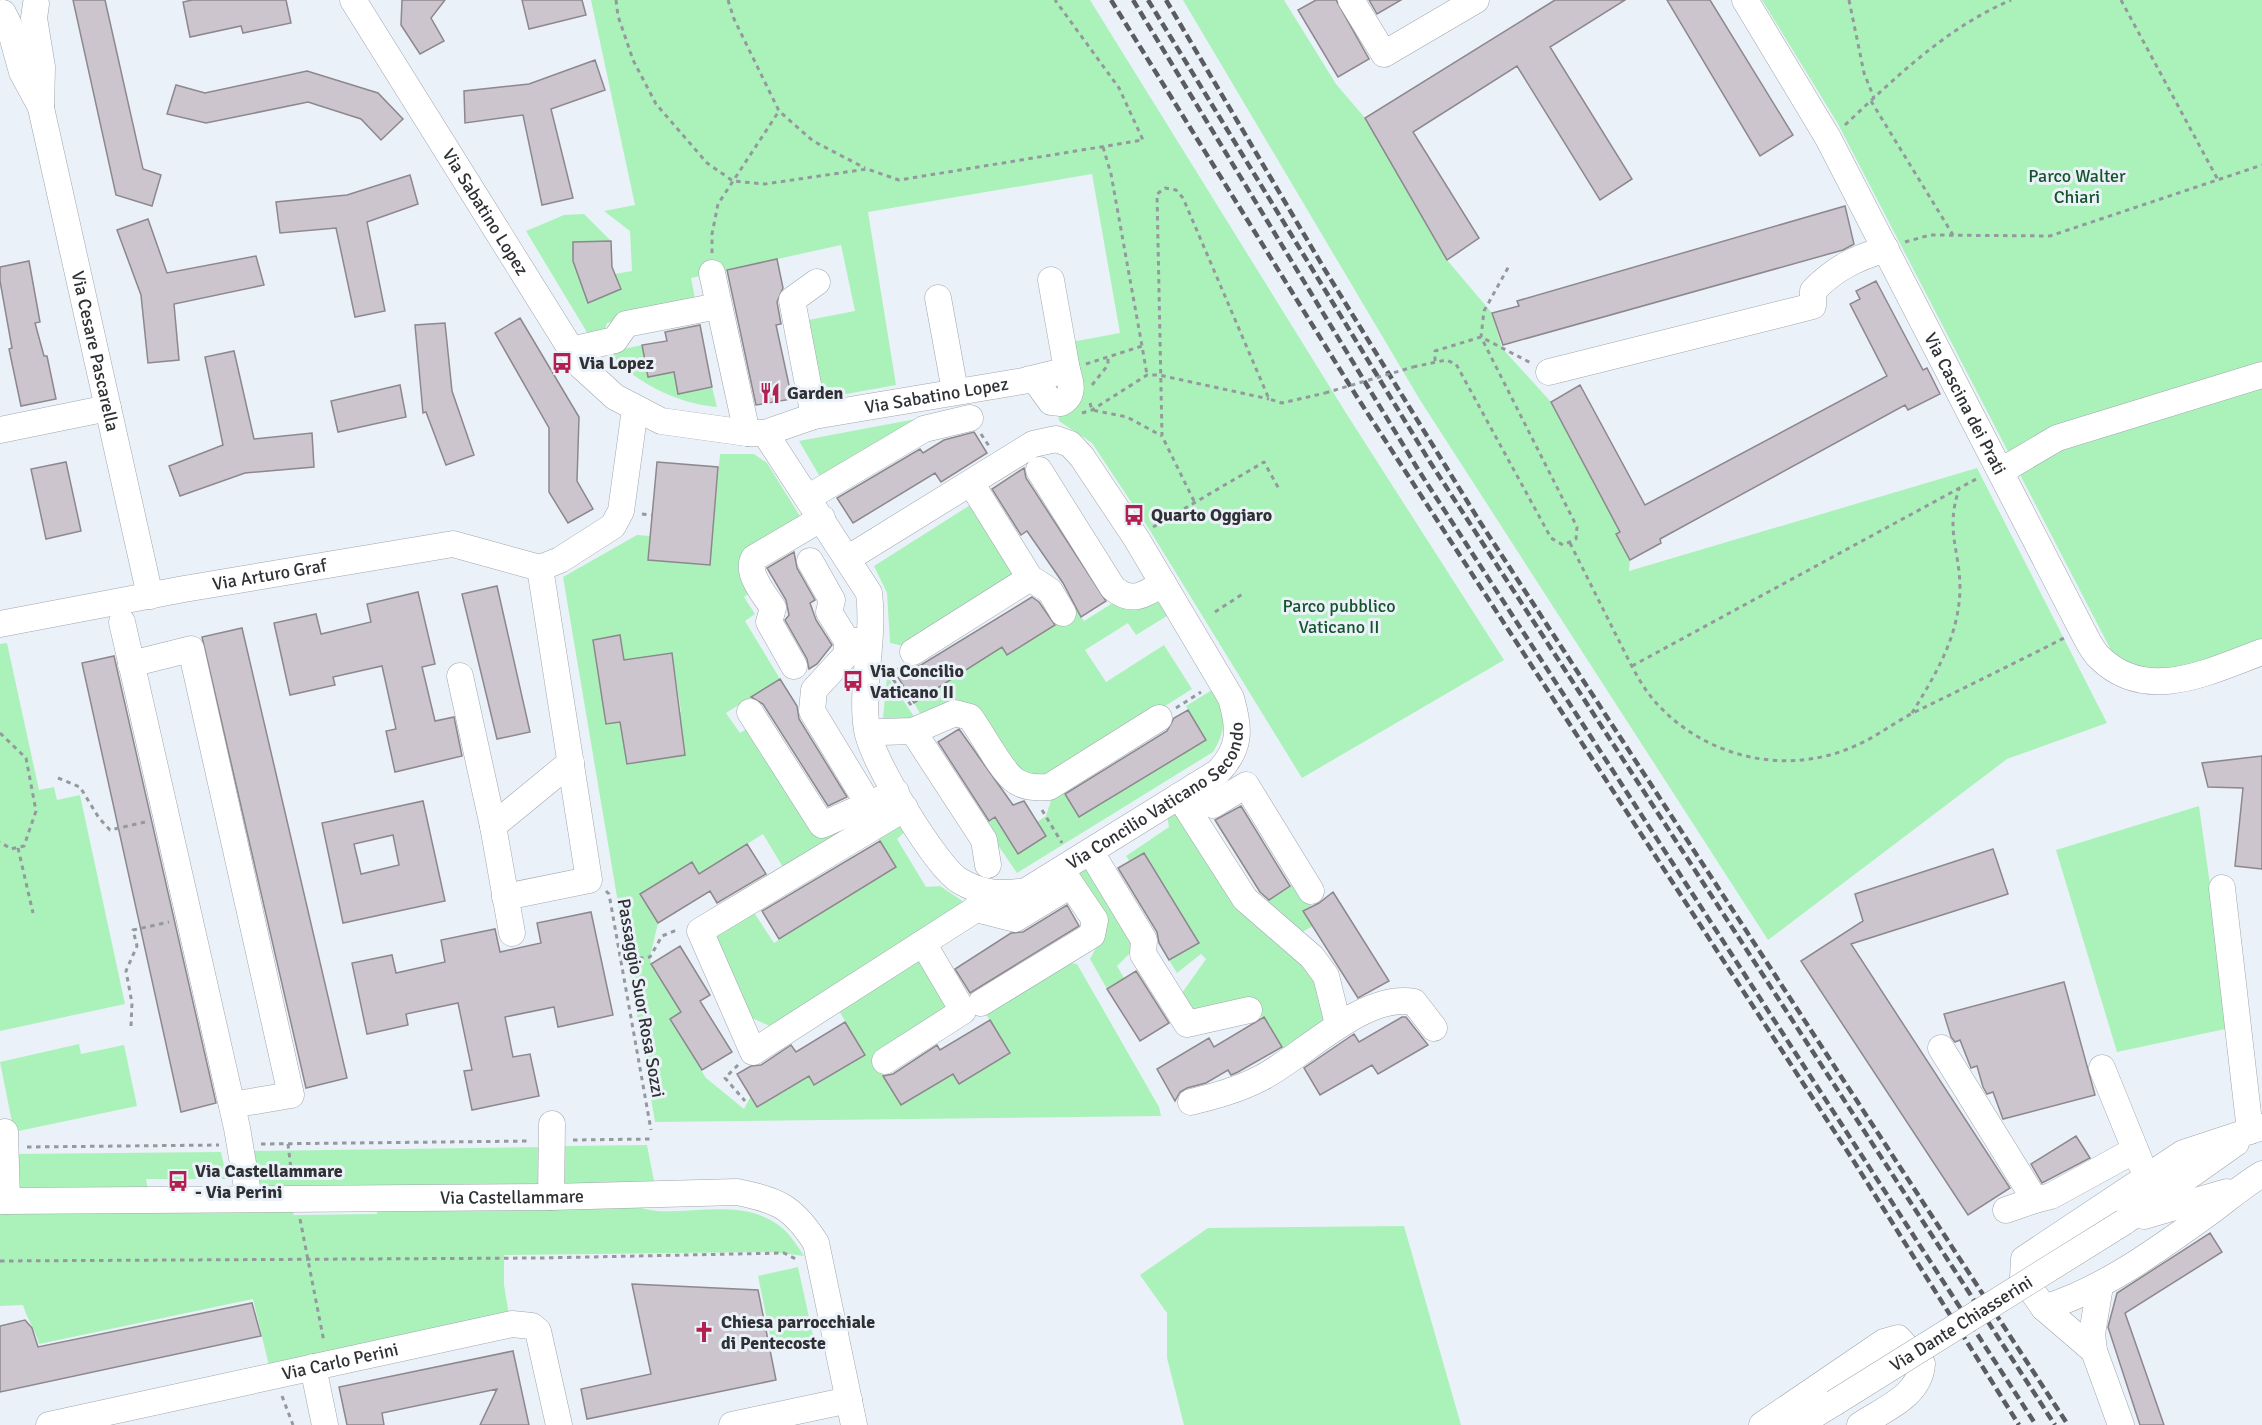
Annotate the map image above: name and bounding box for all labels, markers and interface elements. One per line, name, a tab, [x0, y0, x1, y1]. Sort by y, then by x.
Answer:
street label: Via Sabatino Lopez	[438, 145, 533, 280]
park label: Parco Walter Chiari	[2028, 165, 2126, 208]
street label: Via Cesare Pascarella	[67, 269, 124, 434]
street label: Via Cascina dei Prati	[1919, 329, 2011, 478]
bus stop icon: Via Lopez	[550, 351, 574, 375]
place label: Via Lopez	[579, 352, 654, 374]
street label: Via Sabatino Lopez	[863, 373, 1010, 418]
restaurant icon: Garden	[758, 381, 782, 405]
place label: Garden	[787, 382, 844, 404]
bus stop icon: Quarto Oggiaro	[1122, 503, 1146, 527]
place label: Quarto Oggiaro	[1151, 504, 1272, 526]
street label: Via Arturo Graf	[211, 554, 329, 595]
park label: Parco pubblico Vaticano II	[1282, 595, 1396, 638]
place label: Via Concilio Vaticano II	[870, 660, 964, 703]
bus stop icon: Via Concilio Vaticano II	[841, 669, 865, 693]
street label: Via Concilio Vaticano Secondo	[1062, 721, 1248, 874]
street label: Passaggio Suor Rosa Sozzi	[613, 897, 669, 1099]
place label: Via Castellammare - Via Perini	[195, 1160, 343, 1203]
bus stop icon: Via Castellammare - Via Perini	[166, 1169, 190, 1193]
street label: Via Castellammare	[440, 1185, 584, 1209]
street label: Via Dante Chiasserini	[1886, 1271, 2037, 1376]
place label: Chiesa parrocchiale di Pentecoste	[721, 1311, 875, 1354]
church icon: Chiesa parrocchiale di Pentecoste	[692, 1320, 716, 1344]
street label: Via Carlo Perini	[280, 1338, 400, 1385]

